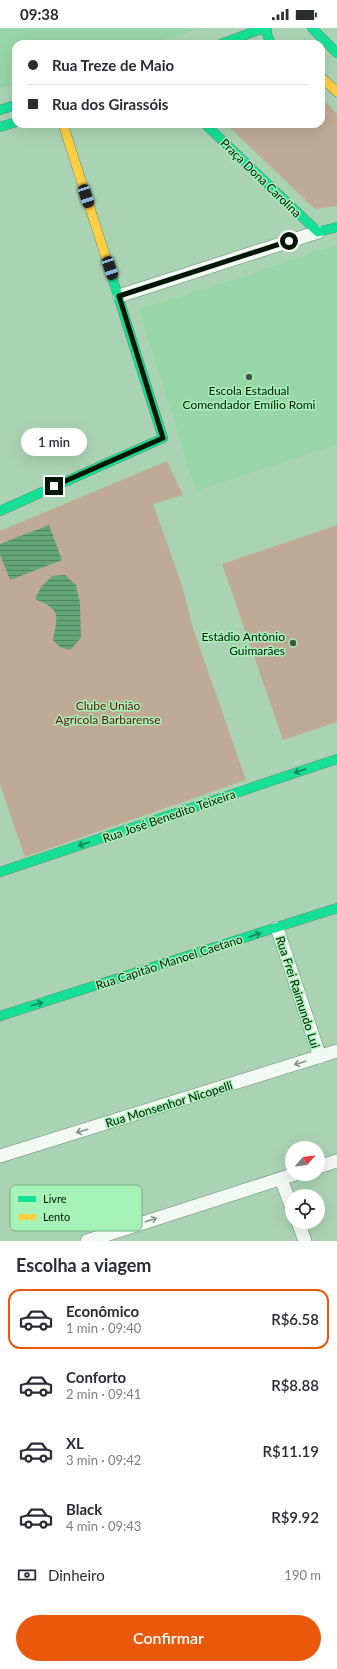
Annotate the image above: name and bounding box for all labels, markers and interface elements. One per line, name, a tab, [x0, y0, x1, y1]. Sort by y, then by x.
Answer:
text: 09:38	[20, 5, 59, 23]
text: Rua Treze de Maio	[52, 56, 174, 74]
text: Rua dos Girassóis	[52, 95, 168, 113]
street label: Praça Dona Carolina	[217, 135, 305, 221]
car	[77, 183, 95, 209]
route start	[280, 232, 298, 250]
car	[101, 255, 119, 281]
marker: Escola Estadual Comendador Emílio Romi	[244, 372, 254, 382]
place label: Escola Estadual Comendador Emílio Romi	[183, 383, 316, 412]
callout: 1 min	[21, 428, 87, 456]
text: 1 min	[38, 434, 70, 450]
route end	[45, 477, 63, 495]
place label: Estádio Antônio Guimarães	[201, 629, 285, 658]
marker: Estádio Antônio Guimarães	[288, 638, 298, 648]
park label: Clube União Agrícola Barbarense	[55, 698, 161, 727]
one-way arrow	[294, 768, 306, 776]
street label: Rua José Benedito Teixeira	[101, 786, 237, 846]
one-way arrow	[78, 841, 90, 849]
street label: Rua Capitão Manoel Caetano	[94, 931, 244, 993]
one-way arrow	[248, 931, 261, 938]
street label: Rua Frei Raimundo Lui	[273, 934, 323, 1050]
one-way arrow	[31, 1000, 44, 1007]
one-way arrow	[294, 1060, 307, 1067]
street label: Rua Monsenhor Nicopelli	[104, 1077, 235, 1131]
one-way arrow	[76, 1128, 89, 1135]
north arrow	[285, 1141, 325, 1181]
map controls	[285, 1141, 325, 1229]
legend	[10, 1185, 142, 1231]
button: locate	[285, 1189, 325, 1229]
text: Livre	[43, 1192, 67, 1205]
text: Lento	[43, 1210, 70, 1223]
one-way arrow	[145, 1216, 157, 1224]
text: Escolha a viagem	[16, 1254, 151, 1276]
icon: car	[18, 1301, 54, 1337]
text: Econômico	[66, 1302, 139, 1320]
text: R$6.58	[271, 1310, 319, 1328]
text: 1 min · 09:40	[66, 1320, 141, 1336]
icon: car	[18, 1367, 54, 1403]
text: Conforto	[66, 1368, 126, 1386]
text: R$8.88	[271, 1376, 319, 1394]
text: 2 min · 09:41	[66, 1386, 141, 1402]
icon: car	[18, 1433, 54, 1469]
text: XL	[66, 1434, 84, 1452]
text: R$11.19	[262, 1442, 319, 1460]
text: 3 min · 09:42	[66, 1452, 141, 1468]
icon: car	[18, 1499, 54, 1535]
text: Black	[66, 1500, 102, 1518]
text: R$9.92	[271, 1508, 319, 1526]
text: 4 min · 09:43	[66, 1518, 141, 1534]
icon: cash	[16, 1564, 38, 1586]
text: Dinheiro	[48, 1566, 105, 1584]
text: 190 m	[284, 1567, 321, 1583]
button: Confirmar	[16, 1615, 321, 1661]

